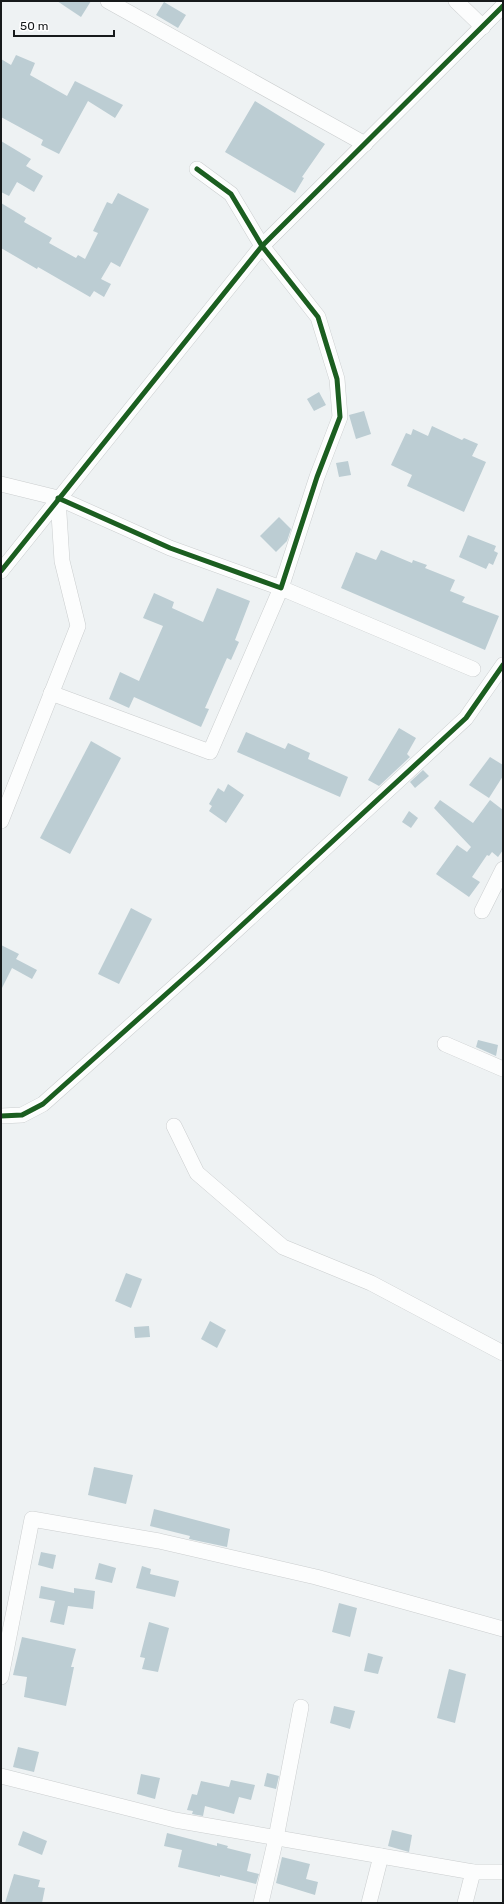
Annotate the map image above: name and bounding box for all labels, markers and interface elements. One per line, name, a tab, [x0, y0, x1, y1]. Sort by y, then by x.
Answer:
scale bar	[14, 12, 114, 38]
text: 50 m	[20, 19, 48, 33]

